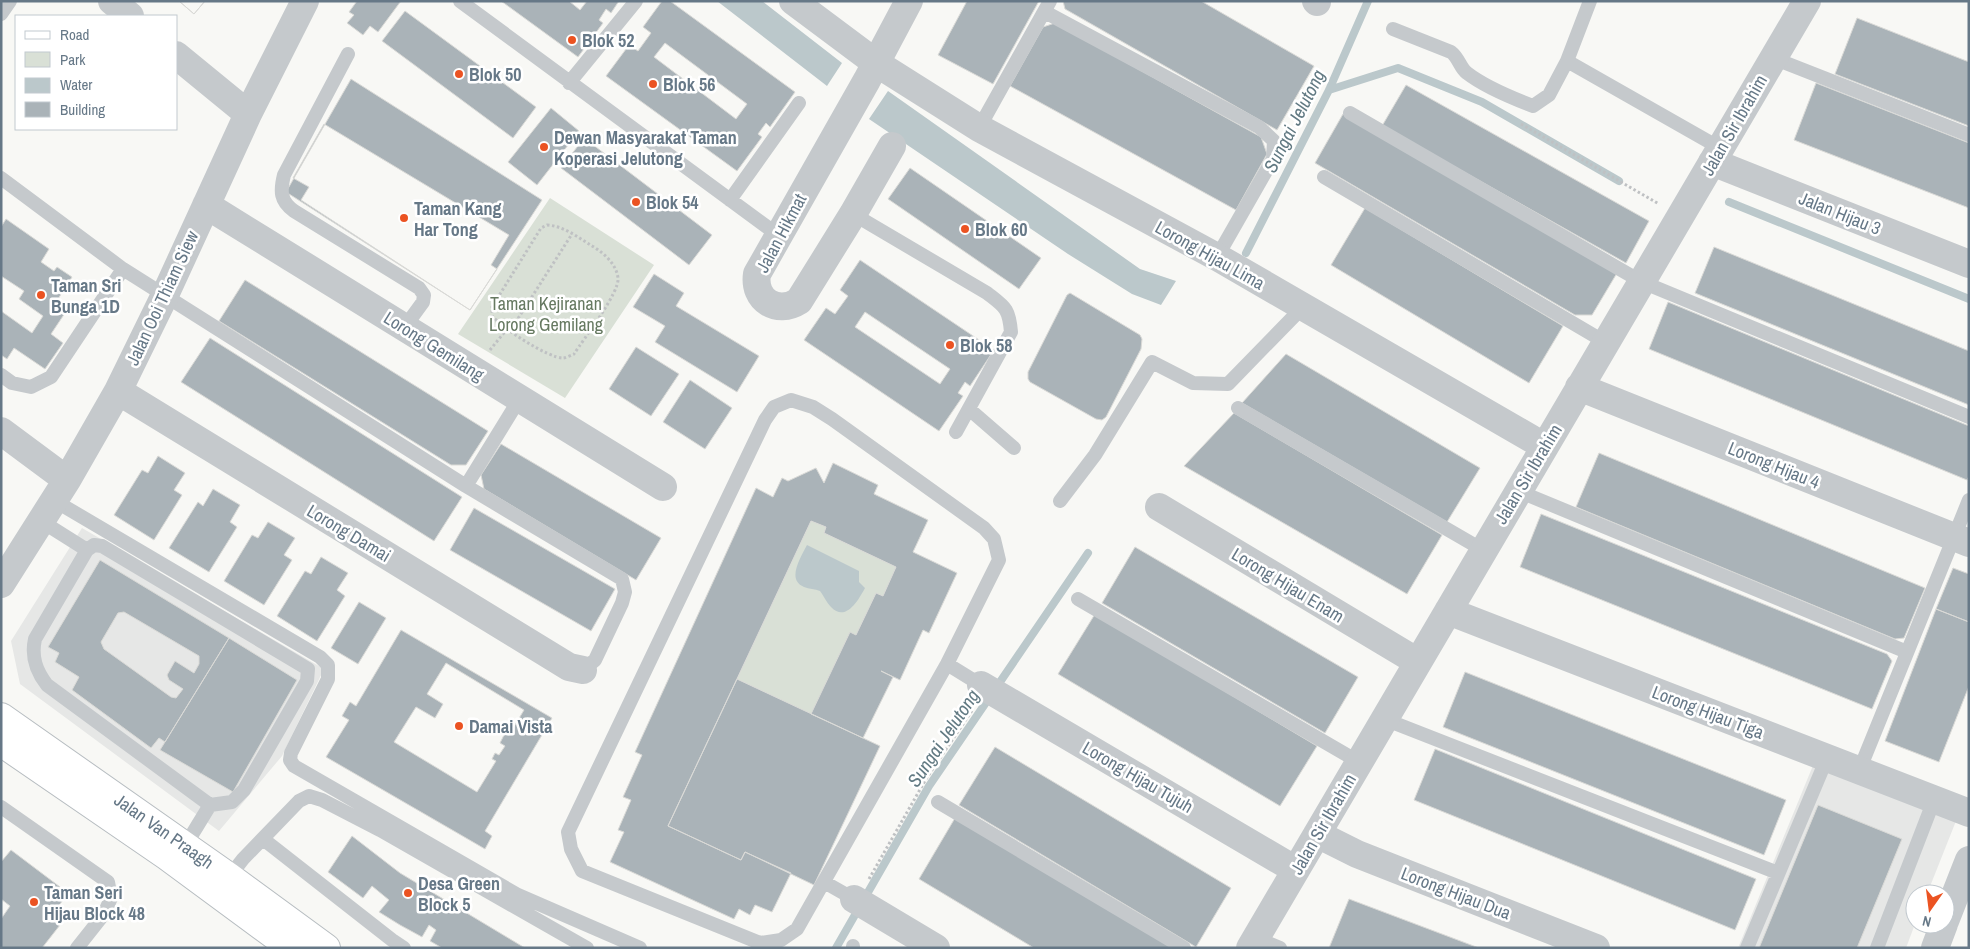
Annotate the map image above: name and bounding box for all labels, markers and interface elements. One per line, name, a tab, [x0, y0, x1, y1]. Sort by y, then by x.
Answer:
legend	[15, 15, 178, 130]
text: Road	[60, 24, 89, 45]
place label: Blok 52	[582, 28, 635, 53]
marker: Blok 52	[566, 34, 578, 46]
text: Park	[60, 49, 86, 70]
place label: Blok 50	[469, 62, 522, 87]
water label: Sungai Jelutong	[1257, 65, 1331, 177]
marker: Blok 50	[453, 68, 465, 80]
street label: Jalan Sir Ibrahim	[1695, 70, 1773, 180]
place label: Blok 56	[663, 72, 716, 97]
text: Water	[60, 74, 92, 95]
marker: Blok 56	[647, 78, 659, 90]
text: Building	[60, 99, 105, 120]
place label: Dewan Masyarakat Taman Koperasi Jelutong	[554, 125, 737, 171]
marker: Dewan Masyarakat Taman Koperasi Jelutong	[538, 141, 550, 153]
street label: Jalan Hijau 3	[1795, 185, 1885, 241]
street label: Jalan Hikmat	[750, 189, 812, 277]
place label: Blok 54	[646, 190, 699, 215]
place label: Taman Kang Har Tong	[414, 196, 502, 242]
marker: Blok 54	[630, 196, 642, 208]
marker: Taman Kang Har Tong	[398, 212, 410, 224]
street label: Lorong Hijau Lima	[1151, 215, 1269, 295]
place label: Blok 60	[975, 217, 1028, 242]
marker: Blok 60	[959, 223, 971, 235]
street label: Jalan Ooi Thiam Siew	[120, 226, 204, 369]
place label: Taman Sri Bunga 1D	[51, 273, 121, 319]
marker: Taman Sri Bunga 1D	[35, 289, 47, 301]
park label: Taman Kejiranan Lorong Gemilang	[489, 291, 604, 337]
street label: Lorong Gemilang	[379, 305, 490, 387]
place label: Blok 58	[960, 333, 1013, 358]
marker: Blok 58	[944, 339, 956, 351]
street label: Jalan Sir Ibrahim	[1488, 419, 1568, 529]
street label: Lorong Hijau 4	[1724, 435, 1824, 495]
street label: Lorong Damai	[302, 498, 396, 568]
street label: Lorong Hijau Enam	[1227, 542, 1349, 628]
street label: Lorong Hijau Tiga	[1649, 679, 1767, 745]
water label: Sungai Jelutong	[901, 684, 985, 792]
place label: Damai Vista	[469, 714, 553, 739]
marker: Damai Vista	[453, 720, 465, 732]
street label: Lorong Hijau Tujuh	[1078, 735, 1198, 819]
street label: Jalan Sir Ibrahim	[1284, 769, 1362, 879]
street label: Jalan Van Praagh	[109, 787, 219, 875]
street label: Lorong Hijau Dua	[1398, 861, 1514, 925]
place label: Desa Green Block 5	[418, 871, 500, 917]
place label: Taman Seri Hijau Block 48	[44, 880, 145, 926]
north arrow	[1905, 884, 1955, 934]
marker: Desa Green Block 5	[402, 887, 414, 899]
marker: Taman Seri Hijau Block 48	[28, 896, 40, 908]
text: N	[1921, 912, 1933, 931]

